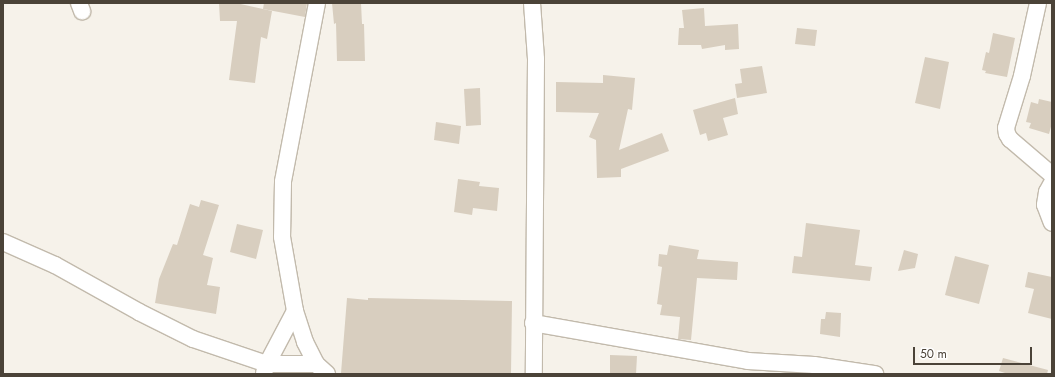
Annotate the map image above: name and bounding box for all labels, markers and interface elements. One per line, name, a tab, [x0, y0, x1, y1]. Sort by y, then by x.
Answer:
scale bar	[915, 339, 1034, 365]
text: 50 m	[920, 345, 947, 363]

